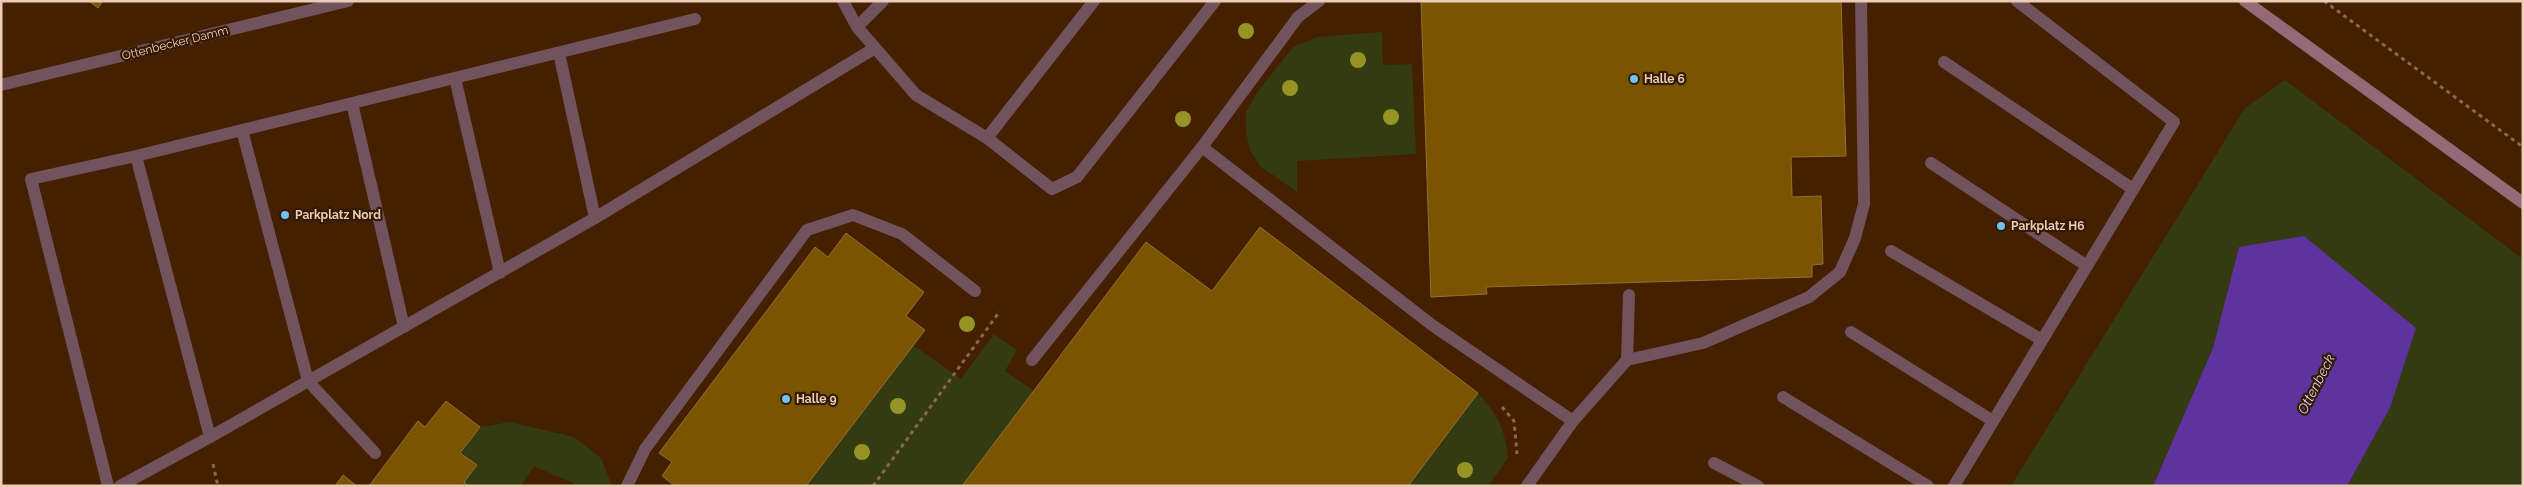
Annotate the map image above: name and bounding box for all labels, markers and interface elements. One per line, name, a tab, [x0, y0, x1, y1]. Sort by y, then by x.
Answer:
street label: Ottenbecker Damm	[120, 23, 230, 63]
place label: Halle 6	[1644, 72, 1685, 86]
marker: Halle 6	[1628, 73, 1640, 85]
place label: Parkplatz Nord	[295, 208, 381, 222]
marker: Parkplatz Nord	[279, 209, 291, 221]
place label: Parkplatz H6	[2011, 219, 2085, 233]
marker: Parkplatz H6	[1995, 220, 2007, 232]
water label: Ottenbeck	[2294, 351, 2338, 417]
place label: Halle 9	[796, 392, 837, 406]
marker: Halle 9	[780, 393, 792, 405]

